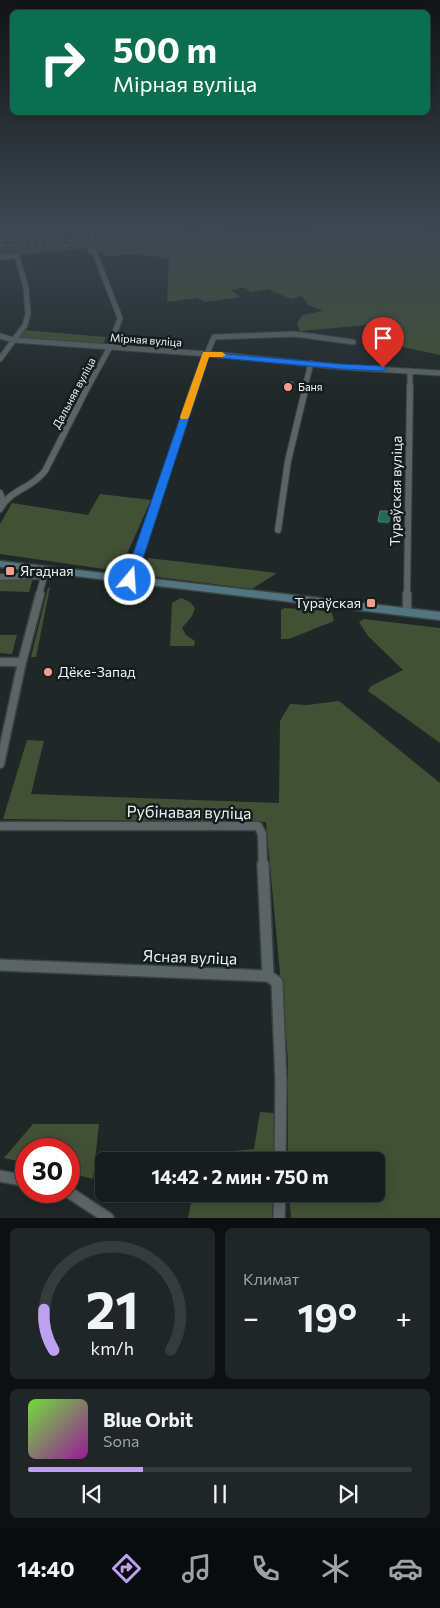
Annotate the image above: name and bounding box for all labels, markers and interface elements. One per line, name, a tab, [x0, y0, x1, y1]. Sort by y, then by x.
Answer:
text: 500 m	[113, 27, 217, 70]
icon: right	[30, 30, 95, 95]
text: Мірная вуліца	[113, 70, 257, 97]
pin	[362, 317, 404, 368]
icon: arrive	[369, 324, 397, 352]
street label: Мірная вуліца	[110, 331, 182, 348]
street label: Дальняя вуліца	[49, 355, 98, 431]
place label: Баня	[298, 380, 323, 393]
marker: Баня	[282, 381, 294, 393]
street label: Тураўская вуліца	[386, 436, 405, 546]
position arrow	[103, 553, 155, 605]
place label: Ягадная	[20, 562, 74, 579]
marker: Ягадная	[4, 565, 16, 577]
place label: Тураўская	[294, 594, 361, 611]
marker: Тураўская	[365, 597, 377, 609]
place label: Дёке-Запад	[58, 663, 136, 680]
marker: Дёке-Запад	[42, 666, 54, 678]
street label: Рубінавая вуліца	[126, 801, 252, 822]
street label: Ясная вуліца	[142, 945, 238, 968]
speed limit sign: 30	[15, 1138, 80, 1203]
text: 14:42 · 2 мин · 750 m	[152, 1165, 329, 1188]
text: Климат	[243, 1269, 299, 1288]
text: 21	[86, 1276, 139, 1340]
text: 19°	[297, 1293, 357, 1340]
text: −	[243, 1300, 259, 1334]
text: +	[396, 1300, 412, 1334]
text: km/h	[91, 1337, 134, 1359]
text: Blue Orbit	[103, 1408, 193, 1431]
text: Sona	[103, 1431, 139, 1450]
icon: previous	[78, 1480, 106, 1508]
icon: pause	[206, 1480, 234, 1508]
icon: next	[334, 1480, 362, 1508]
icon: directions	[109, 1551, 144, 1586]
icon: music	[179, 1551, 214, 1586]
icon: phone	[248, 1551, 283, 1586]
icon: climate	[318, 1551, 353, 1586]
icon: car	[388, 1551, 423, 1586]
text: 14:40	[17, 1555, 75, 1582]

